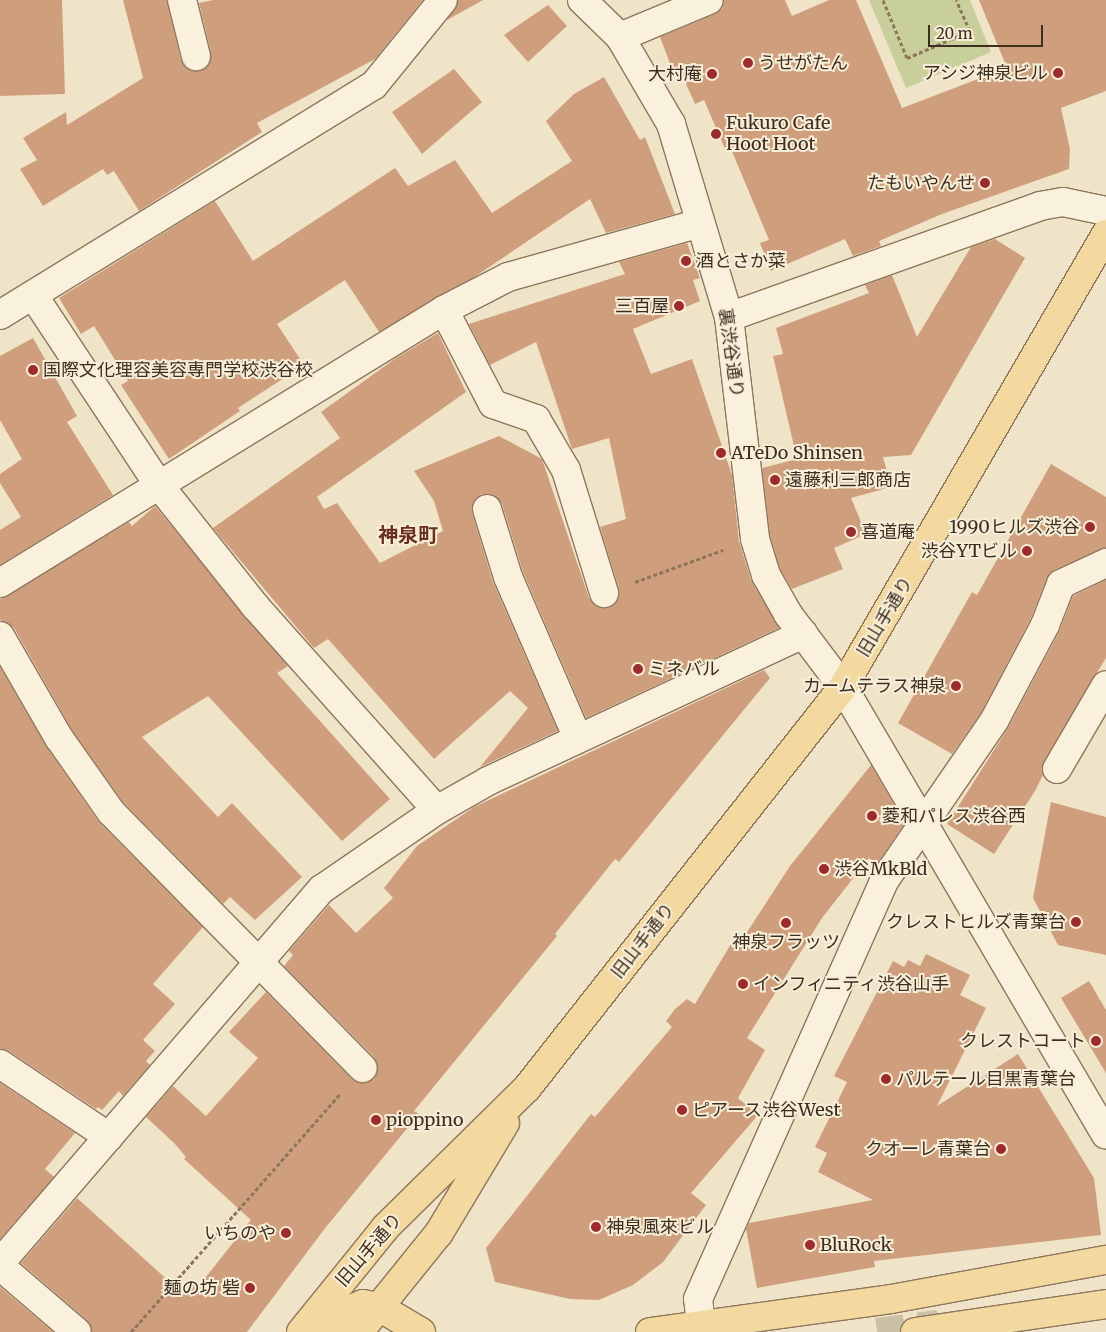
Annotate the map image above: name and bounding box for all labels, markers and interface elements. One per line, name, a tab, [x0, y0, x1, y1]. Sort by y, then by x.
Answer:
scale bar	[931, 15, 1046, 47]
text: 20 m	[936, 24, 973, 43]
place label: うせがたん	[758, 52, 848, 74]
marker: うせがたん	[742, 57, 754, 69]
place label: アシジ神泉ビル	[922, 62, 1048, 84]
place label: 大村庵	[648, 63, 702, 85]
marker: アシジ神泉ビル	[1052, 67, 1064, 79]
marker: 大村庵	[706, 68, 718, 80]
place label: Fukuro Cafe Hoot Hoot	[726, 113, 830, 156]
marker: Fukuro Cafe Hoot Hoot	[710, 128, 722, 140]
place label: たもいやんせ	[867, 172, 975, 194]
marker: たもいやんせ	[979, 177, 991, 189]
place label: 酒とさか菜	[696, 250, 786, 272]
marker: 酒とさか菜	[680, 255, 692, 267]
place label: 三百屋	[615, 295, 669, 317]
marker: 三百屋	[673, 300, 685, 312]
street label: 裏渋谷通り	[714, 307, 748, 399]
place label: 国際文化理容美容専門学校渋谷校	[43, 359, 313, 381]
marker: 国際文化理容美容専門学校渋谷校	[27, 364, 39, 376]
place label: ATeDo Shinsen	[731, 442, 863, 464]
marker: ATeDo Shinsen	[715, 447, 727, 459]
place label: 遠藤利三郎商店	[785, 469, 911, 491]
marker: 遠藤利三郎商店	[769, 474, 781, 486]
place label: 1990ヒルズ渋谷	[949, 516, 1080, 538]
place label: 喜道庵	[861, 521, 915, 543]
marker: 1990ヒルズ渋谷	[1084, 521, 1096, 533]
district label: 神泉町	[378, 522, 438, 546]
marker: 喜道庵	[845, 526, 857, 538]
place label: 渋谷YTビル	[920, 540, 1017, 562]
marker: 渋谷YTビル	[1021, 545, 1033, 557]
street label: 旧山手通り	[853, 573, 917, 661]
place label: ミネバル	[648, 658, 720, 680]
marker: ミネバル	[632, 663, 644, 675]
place label: カームテラス神泉	[802, 675, 946, 697]
marker: カームテラス神泉	[950, 680, 962, 692]
place label: 菱和パレス渋谷西	[882, 805, 1026, 827]
marker: 菱和パレス渋谷西	[866, 810, 878, 822]
place label: 渋谷MkBld	[834, 858, 927, 880]
marker: 渋谷MkBld	[818, 863, 830, 875]
street label: 旧山手通り	[607, 899, 679, 983]
place label: クレストヒルズ青葉台	[886, 911, 1066, 933]
marker: クレストヒルズ青葉台	[1070, 916, 1082, 928]
marker: 神泉フラッツ	[780, 917, 792, 929]
place label: 神泉フラッツ	[732, 931, 840, 953]
place label: インフィニティ渋谷山手	[753, 973, 951, 995]
marker: インフィニティ渋谷山手	[737, 978, 749, 990]
place label: クレストコート	[960, 1030, 1086, 1052]
marker: クレストコート	[1090, 1035, 1102, 1047]
place label: パルテール目黒青葉台	[896, 1068, 1076, 1090]
marker: パルテール目黒青葉台	[880, 1073, 892, 1085]
place label: ピアース渋谷West	[692, 1099, 841, 1121]
marker: ピアース渋谷West	[676, 1104, 688, 1116]
place label: pioppino	[386, 1109, 464, 1131]
marker: pioppino	[370, 1114, 382, 1126]
place label: クオーレ青葉台	[865, 1138, 991, 1160]
marker: クオーレ青葉台	[995, 1143, 1007, 1155]
street label: 旧山手通り	[331, 1209, 407, 1291]
place label: 神泉風來ビル	[606, 1216, 714, 1238]
marker: 神泉風來ビル	[590, 1221, 602, 1233]
place label: いちのや	[204, 1222, 276, 1244]
marker: いちのや	[280, 1227, 292, 1239]
place label: BluRock	[820, 1234, 892, 1256]
marker: BluRock	[804, 1239, 816, 1251]
place label: 麺の坊 砦	[164, 1277, 240, 1299]
marker: 麺の坊 砦	[244, 1282, 256, 1294]

